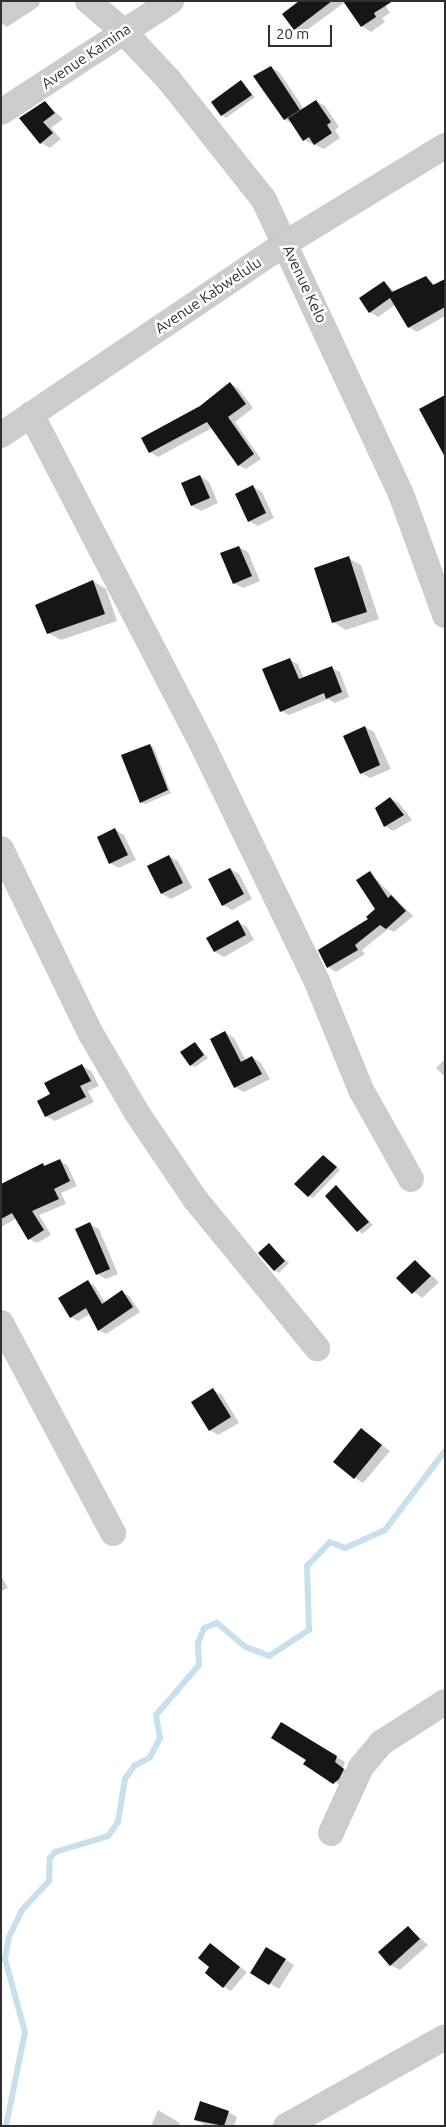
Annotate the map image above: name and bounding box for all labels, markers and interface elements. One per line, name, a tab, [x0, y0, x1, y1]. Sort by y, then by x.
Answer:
scale bar	[271, 15, 335, 47]
street label: Avenue Kamina	[38, 20, 134, 92]
text: 20 m	[276, 25, 309, 42]
street label: Avenue Kelo	[279, 242, 331, 326]
street label: Avenue Kabwelulu	[151, 253, 265, 337]

